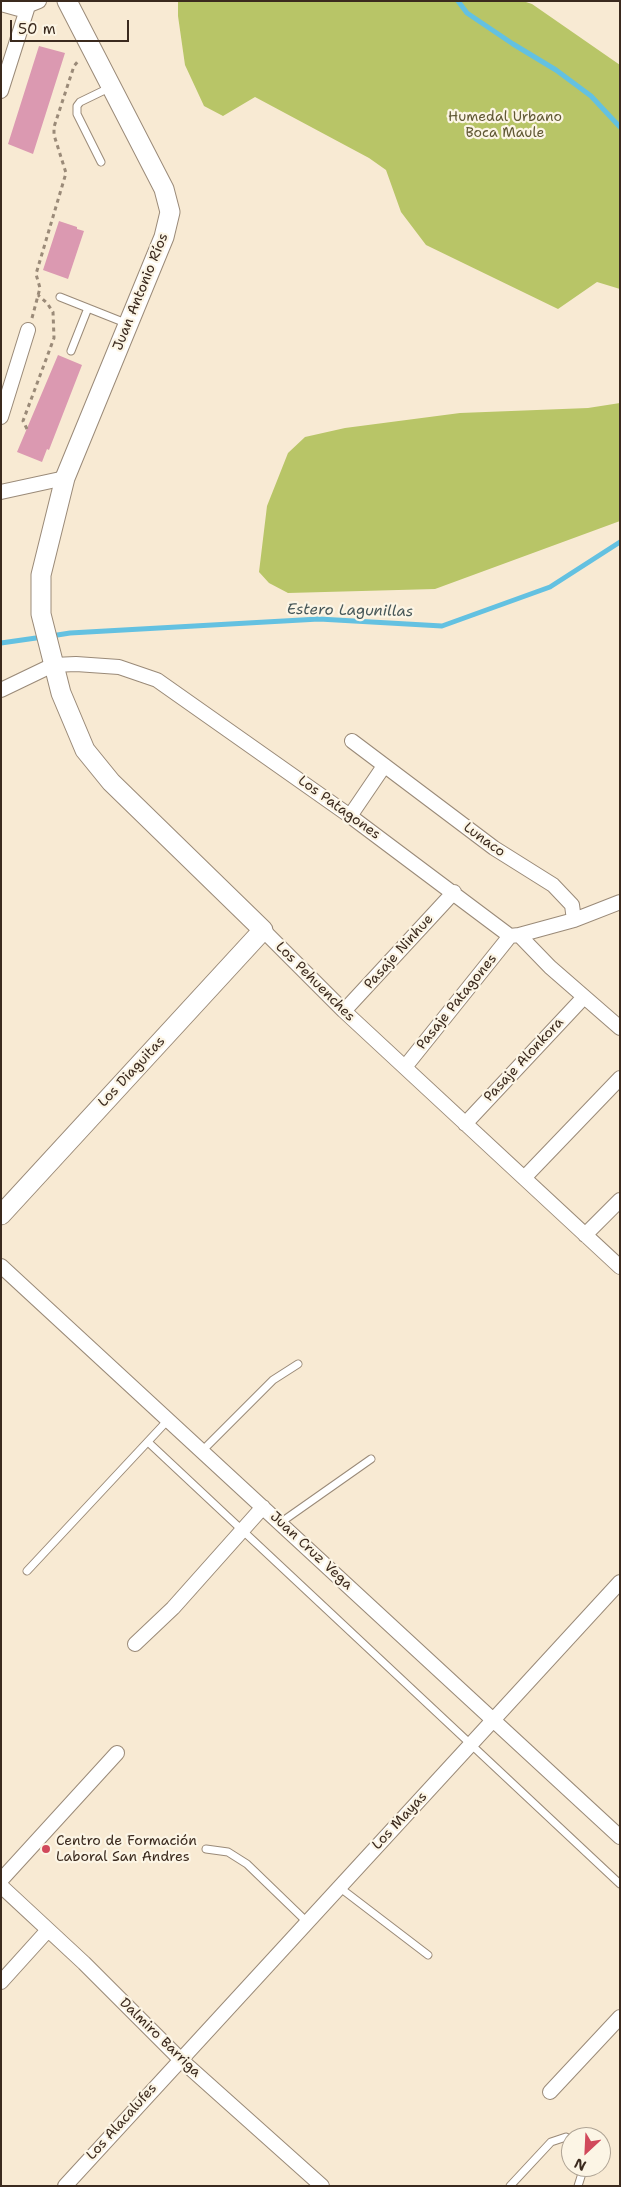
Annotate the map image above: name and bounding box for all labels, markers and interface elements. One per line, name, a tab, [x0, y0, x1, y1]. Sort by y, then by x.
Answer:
scale bar	[12, 10, 131, 42]
text: 50 m	[18, 19, 56, 39]
park label: Humedal Urbano Boca Maule	[448, 109, 562, 142]
street label: Juan Antonio Ríos	[110, 231, 172, 353]
water label: Estero Lagunillas	[287, 601, 413, 621]
street label: Los Patagones	[295, 772, 383, 844]
street label: Lunaco	[460, 819, 508, 861]
street label: Pasaje Ninhue	[361, 911, 437, 993]
street label: Los Pehuenches	[272, 939, 358, 1025]
street label: Pasaje Patagones	[413, 951, 501, 1053]
street label: Pasaje Alonkora	[481, 1014, 567, 1106]
street label: Los Diaguitas	[95, 1033, 169, 1111]
street label: Juan Cruz Vega	[266, 1508, 356, 1594]
street label: Los Mayas	[369, 1789, 431, 1853]
place label: Centro de Formación Laboral San Andres	[56, 1833, 197, 1865]
marker: Centro de Formación Laboral San Andres	[40, 1843, 52, 1855]
street label: Dalmiro Barriga	[116, 1995, 204, 2081]
street label: Los Alacalufes	[83, 2080, 161, 2164]
north arrow	[561, 2127, 611, 2177]
text: N	[571, 2154, 589, 2175]

